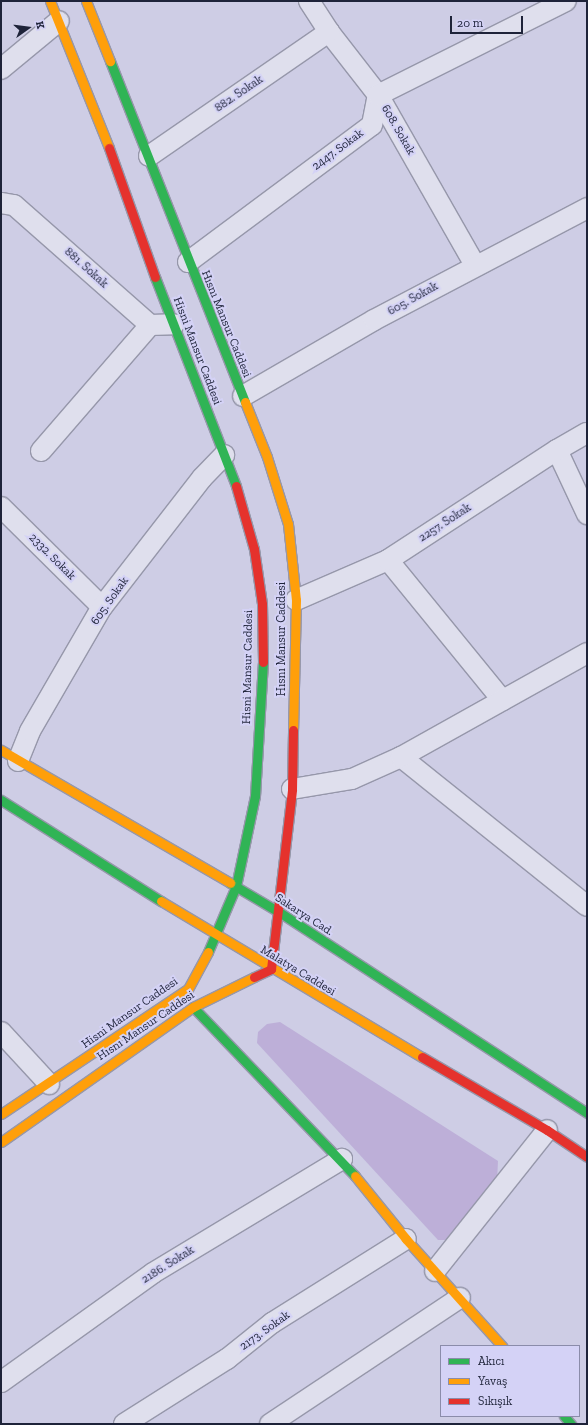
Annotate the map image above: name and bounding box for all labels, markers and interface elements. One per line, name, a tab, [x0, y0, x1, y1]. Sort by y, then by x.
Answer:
north arrow	[8, 8, 48, 48]
scale bar	[452, 8, 525, 34]
text: 20 m	[457, 16, 483, 30]
text: K	[33, 20, 47, 30]
street label: 882. Sokak	[212, 73, 266, 115]
street label: 608. Sokak	[378, 102, 418, 158]
street label: 2447. Sokak	[310, 126, 366, 174]
street label: 881. Sokak	[61, 245, 111, 291]
street label: Hısnı Mansur Caddesi	[198, 268, 254, 380]
street label: 605. Sokak	[385, 279, 441, 319]
street label: Hisni Mansur Caddesi	[170, 295, 224, 407]
street label: 2257. Sokak	[416, 501, 474, 545]
street label: 2332. Sokak	[26, 531, 78, 583]
street label: 605. Sokak	[88, 574, 132, 628]
street label: Hısnı Mansur Caddesi	[275, 582, 289, 696]
street label: Hisni Mansur Caddesi	[240, 610, 256, 724]
street label: Sakarya Cad.	[272, 891, 336, 939]
street label: Malatya Caddesi	[258, 943, 338, 999]
street label: Hisni Mansur Caddesi	[79, 974, 181, 1052]
street label: Hısnı Mansur Caddesi	[95, 988, 197, 1064]
street label: 2186. Sokak	[139, 1243, 197, 1287]
street label: 2173. Sokak	[237, 1308, 293, 1354]
legend	[440, 1345, 580, 1417]
text: Akıcı	[478, 1354, 504, 1368]
text: Yavaş	[478, 1374, 507, 1388]
text: Sıkışık	[478, 1394, 512, 1408]

